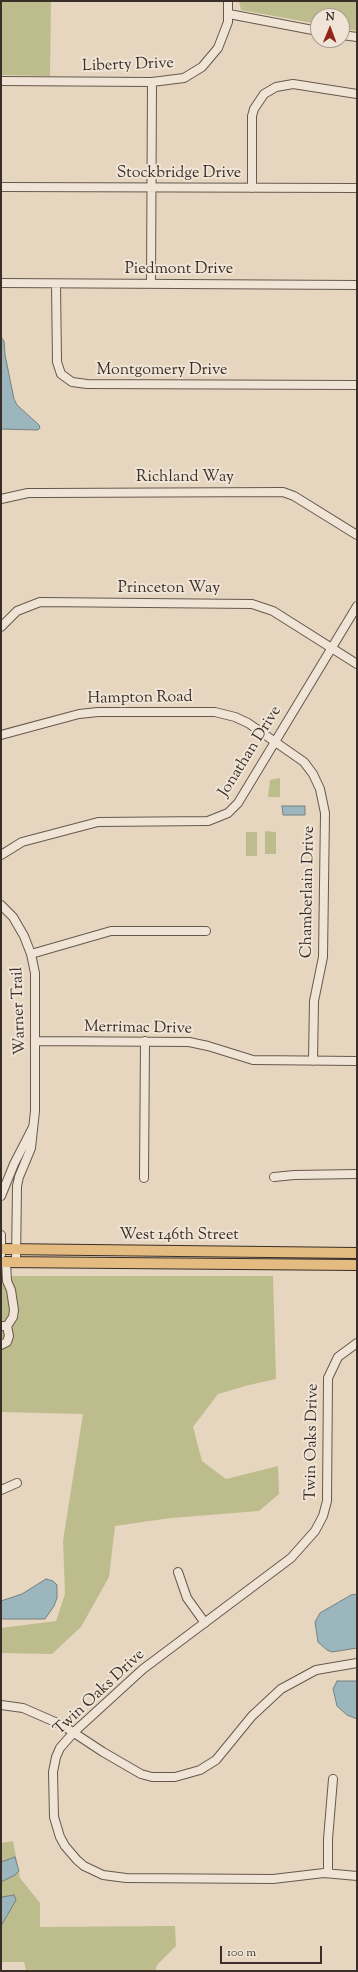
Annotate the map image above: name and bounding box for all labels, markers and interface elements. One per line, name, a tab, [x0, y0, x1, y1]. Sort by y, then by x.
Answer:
north arrow	[310, 8, 350, 48]
text: N	[326, 9, 335, 25]
street label: Liberty Drive	[82, 55, 174, 77]
street label: Stockbridge Drive	[117, 164, 241, 184]
street label: Piedmont Drive	[125, 260, 233, 280]
street label: Montgomery Drive	[97, 361, 227, 381]
street label: Richland Way	[136, 468, 234, 488]
street label: Princeton Way	[118, 579, 220, 599]
street label: Hampton Road	[87, 688, 193, 710]
street label: Jonathan Drive	[215, 703, 287, 801]
street label: Chamberlain Drive	[298, 826, 320, 958]
street label: Warner Trail	[9, 967, 31, 1055]
street label: Merrimac Drive	[84, 1018, 192, 1040]
street label: West 146th Street	[119, 1226, 239, 1246]
street label: Twin Oaks Drive	[302, 1383, 324, 1501]
street label: Twin Oaks Drive	[51, 1646, 149, 1740]
scale bar	[222, 1938, 324, 1964]
text: 100 m	[227, 1944, 256, 1962]

